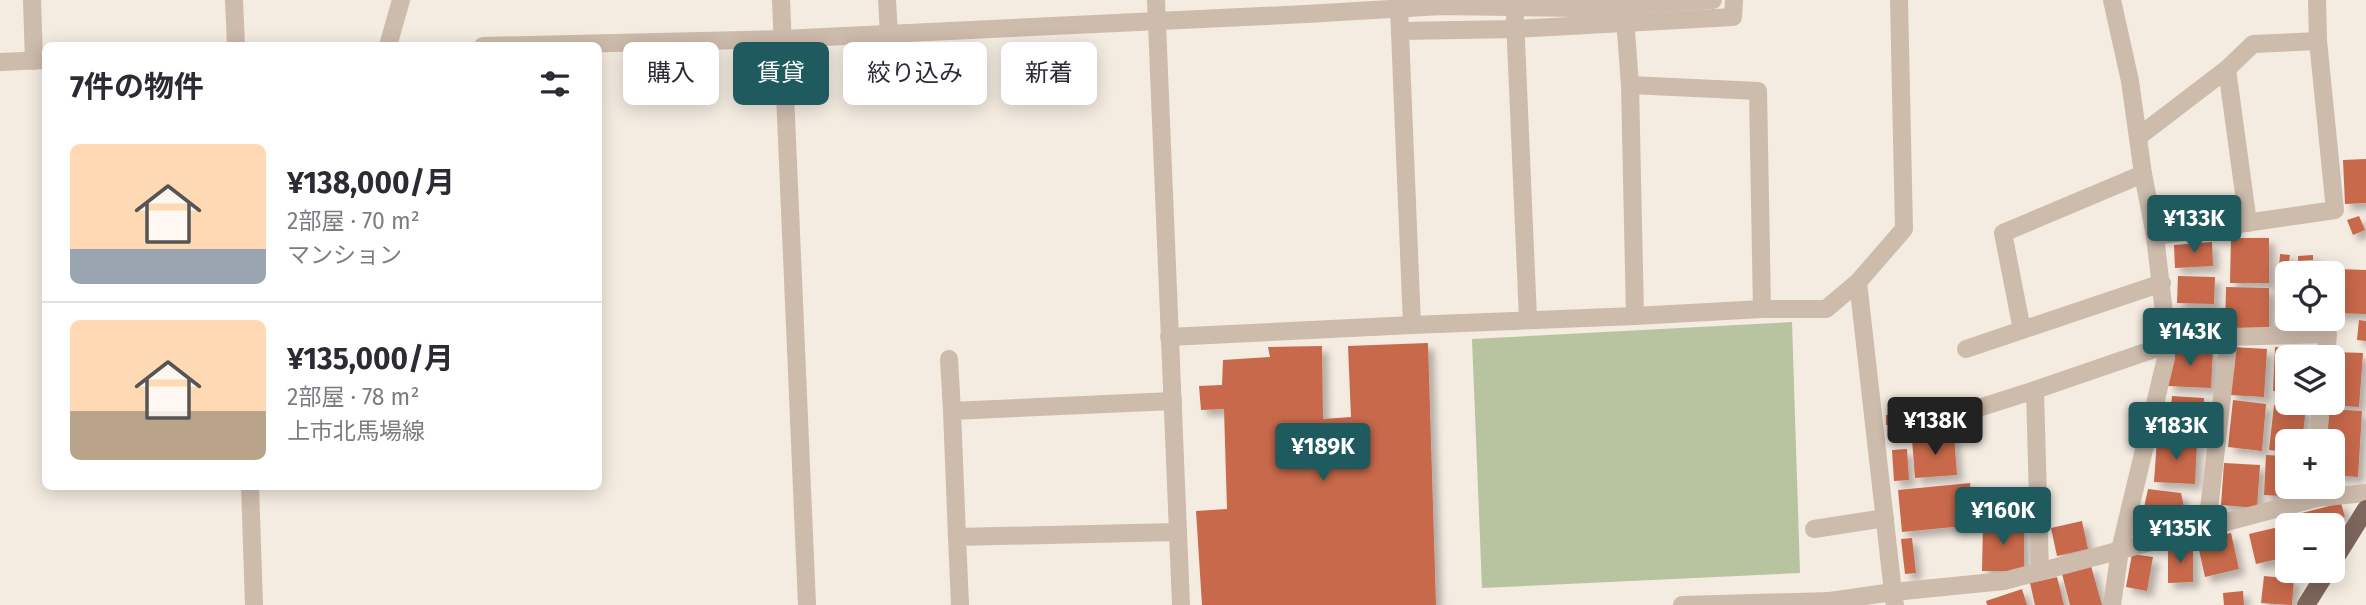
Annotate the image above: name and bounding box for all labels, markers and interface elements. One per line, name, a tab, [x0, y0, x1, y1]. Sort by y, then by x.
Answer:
chip: 購入	[623, 42, 719, 105]
chip: 賃貸	[733, 42, 829, 105]
chip: 絞り込み	[843, 42, 987, 105]
chip: 新着	[1001, 42, 1097, 105]
icon: filters	[536, 65, 574, 103]
text: 7件の物件	[70, 69, 204, 105]
text: ¥138,000/月	[287, 165, 455, 201]
icon: home	[126, 172, 210, 256]
pin: ¥133K	[2145, 196, 2243, 255]
text: ¥133K	[2163, 204, 2225, 232]
text: 2部屋 · 70 m²	[287, 207, 420, 235]
text: マンション	[287, 241, 402, 269]
map controls	[2275, 261, 2345, 583]
button: locate	[2275, 261, 2345, 331]
pin: ¥143K	[2141, 308, 2239, 368]
text: ¥143K	[2159, 317, 2221, 345]
text: ¥135,000/月	[287, 341, 454, 377]
button: layers	[2275, 345, 2345, 415]
icon: home	[126, 348, 210, 432]
text: 2部屋 · 78 m²	[287, 383, 419, 411]
pin: ¥138K	[1886, 398, 1984, 457]
pin: ¥183K	[2127, 402, 2225, 462]
text: ¥138K	[1904, 406, 1966, 434]
text: ¥183K	[2145, 411, 2207, 439]
text: 上市北馬場線	[287, 417, 425, 445]
pin: ¥189K	[1274, 424, 1372, 483]
button: +	[2275, 429, 2345, 499]
text: ¥189K	[1291, 432, 1355, 460]
pin: ¥160K	[1954, 488, 2052, 547]
text: ¥160K	[1971, 496, 2035, 524]
pin: ¥135K	[2131, 505, 2229, 565]
button: −	[2275, 513, 2345, 583]
text: ¥135K	[2149, 514, 2211, 542]

